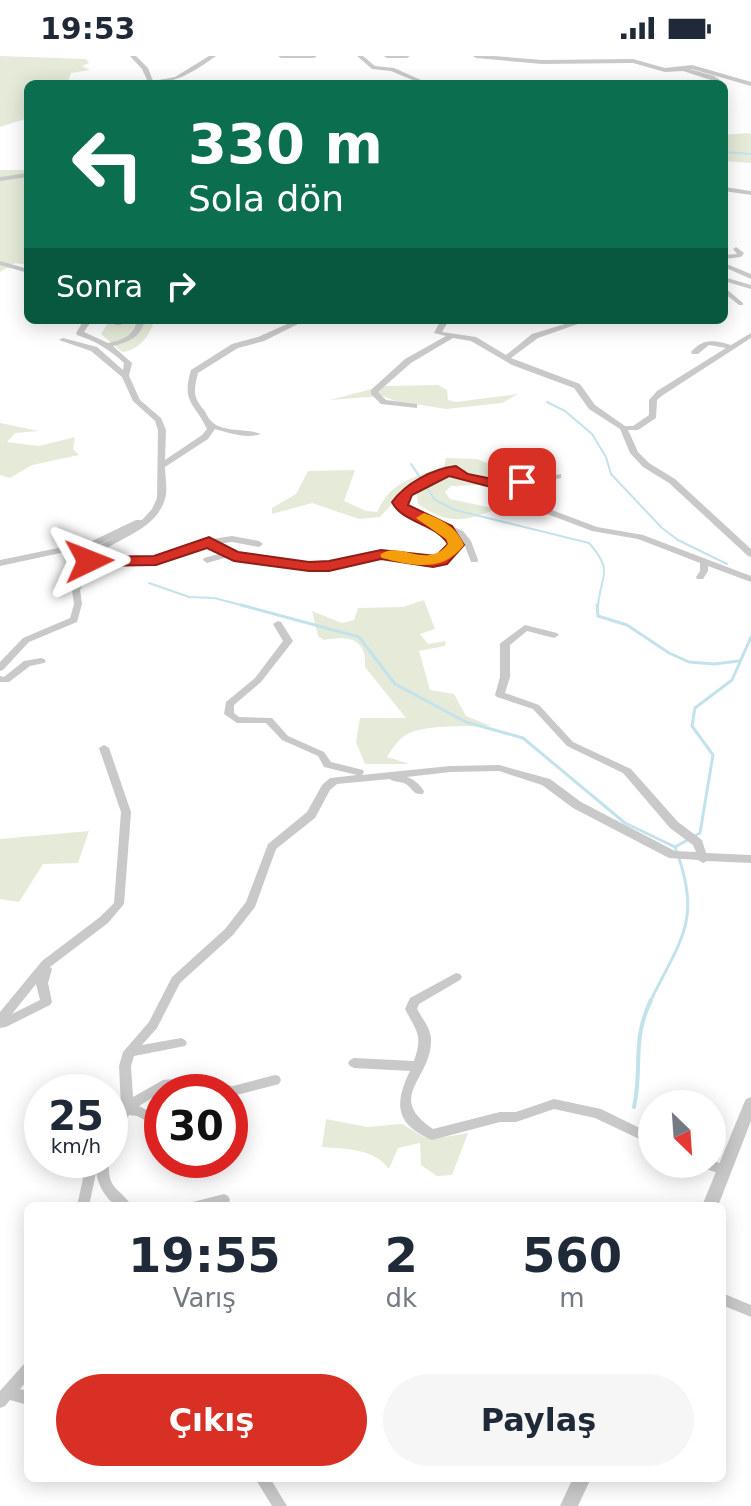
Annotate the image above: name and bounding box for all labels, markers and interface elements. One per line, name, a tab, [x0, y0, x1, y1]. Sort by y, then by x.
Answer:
text: 19:53	[40, 11, 136, 46]
text: 330 m	[188, 111, 383, 176]
icon: left	[56, 112, 160, 216]
text: Sola dön	[188, 178, 344, 219]
icon: right	[159, 264, 203, 308]
text: Sonra	[56, 269, 143, 304]
pin	[488, 448, 556, 516]
icon: arrive	[500, 460, 544, 504]
position arrow	[47, 519, 131, 603]
speed limit sign: 30	[144, 1074, 248, 1178]
north arrow	[638, 1090, 726, 1178]
map controls	[638, 1090, 726, 1178]
text: 25	[48, 1093, 104, 1139]
text: km/h	[51, 1134, 101, 1158]
text: 19:55	[128, 1227, 281, 1283]
text: 2	[385, 1227, 418, 1283]
text: 560	[522, 1227, 622, 1283]
text: Varış	[173, 1283, 236, 1313]
text: dk	[386, 1283, 417, 1313]
text: m	[559, 1283, 585, 1313]
button: Çıkış	[56, 1374, 367, 1466]
button: Paylaş	[383, 1374, 694, 1466]

